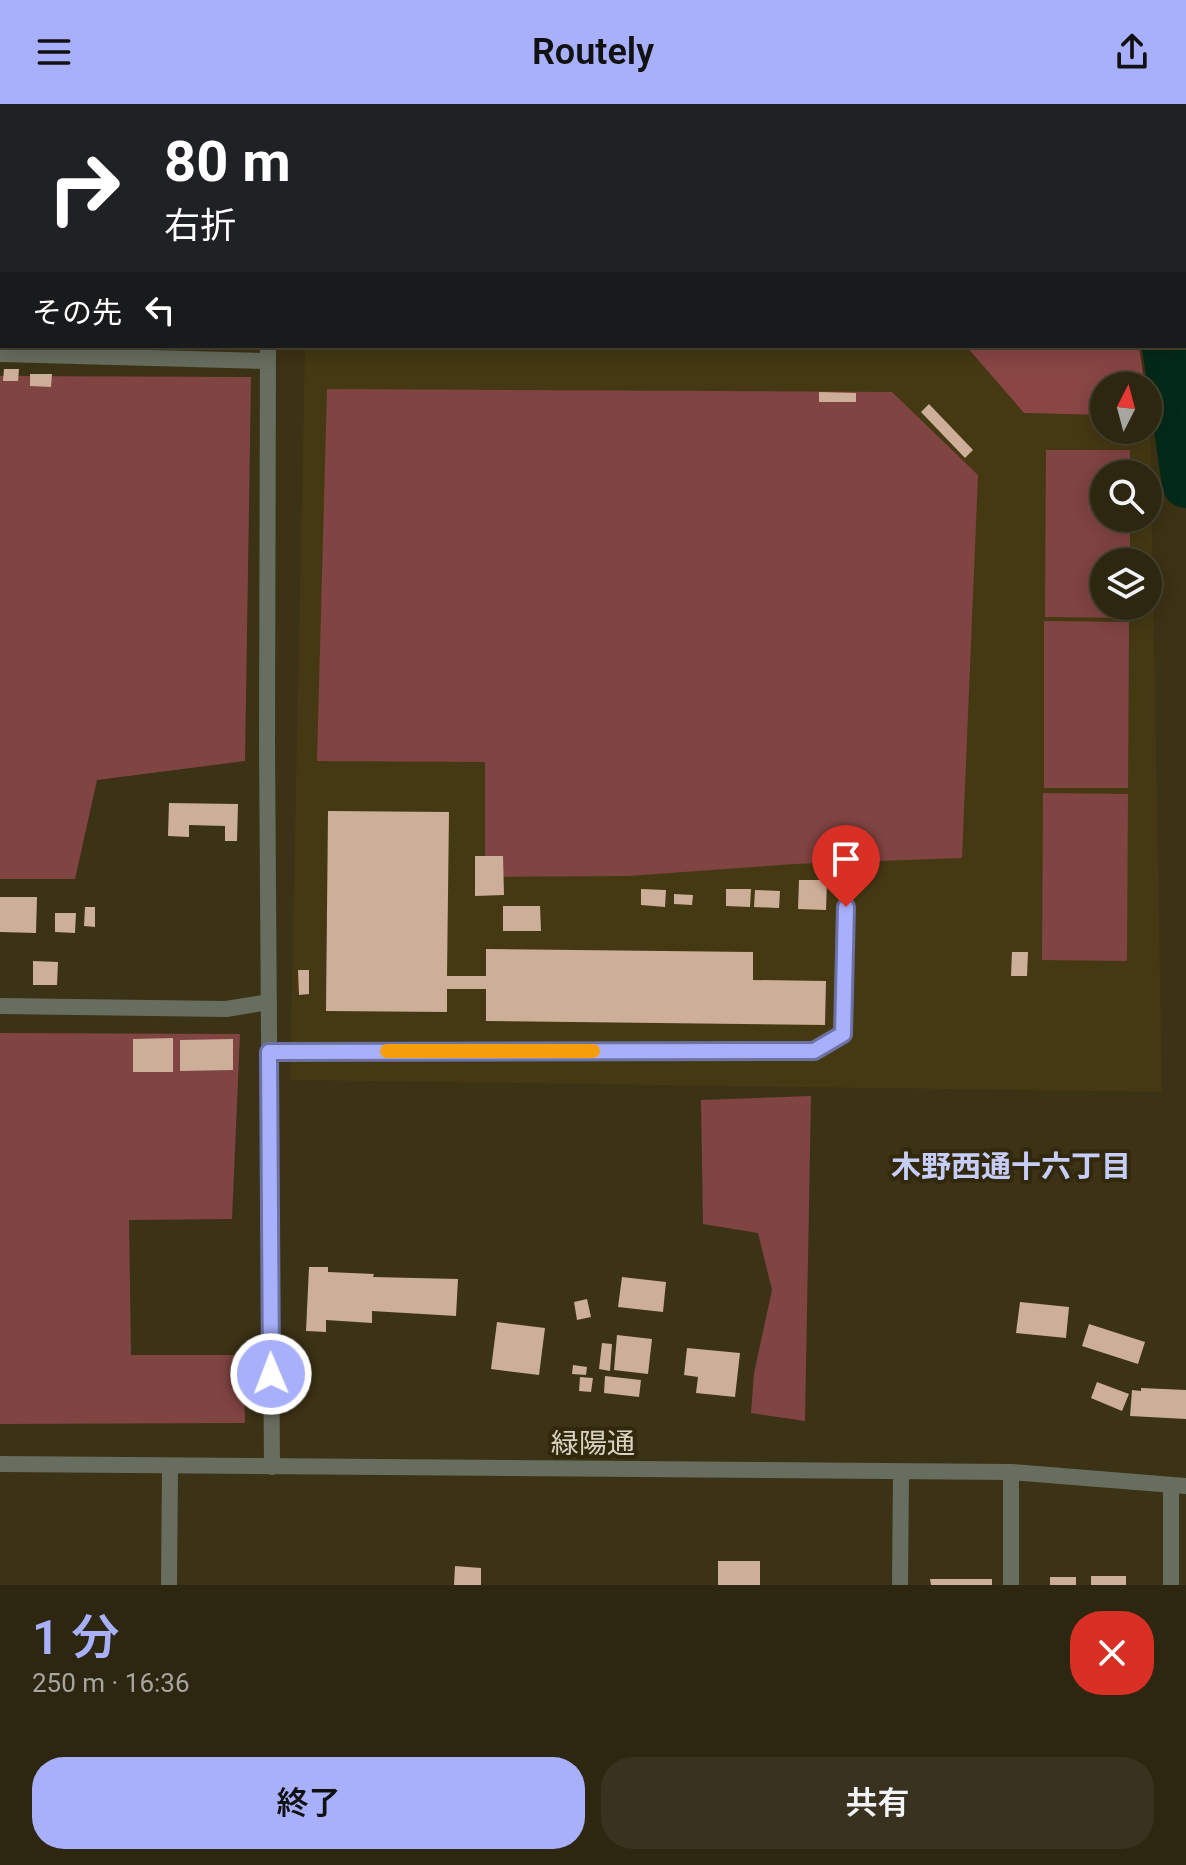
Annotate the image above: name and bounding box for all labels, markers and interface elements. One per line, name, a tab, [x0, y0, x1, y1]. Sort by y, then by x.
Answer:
icon: menu	[32, 30, 76, 74]
icon: share	[1110, 30, 1154, 74]
text: Routely	[532, 31, 654, 73]
text: 80 m	[164, 129, 291, 195]
icon: right	[32, 136, 136, 240]
text: 右折	[164, 205, 236, 247]
icon: left	[138, 288, 182, 332]
text: その先	[32, 295, 122, 330]
north arrow	[1090, 372, 1162, 444]
map controls	[1090, 372, 1162, 620]
button: search	[1090, 460, 1162, 532]
button: layers	[1090, 548, 1162, 620]
pin	[812, 825, 880, 907]
icon: arrive	[824, 837, 868, 881]
district label: 木野西通十六丁目	[891, 1149, 1131, 1184]
position arrow	[229, 1332, 313, 1416]
street label: 緑陽通	[551, 1427, 635, 1460]
text: 1 分	[32, 1609, 119, 1666]
button: close	[1070, 1611, 1154, 1695]
text: 250 m · 16:36	[32, 1668, 190, 1698]
button: 終了	[32, 1757, 585, 1849]
button: 共有	[601, 1757, 1154, 1849]

